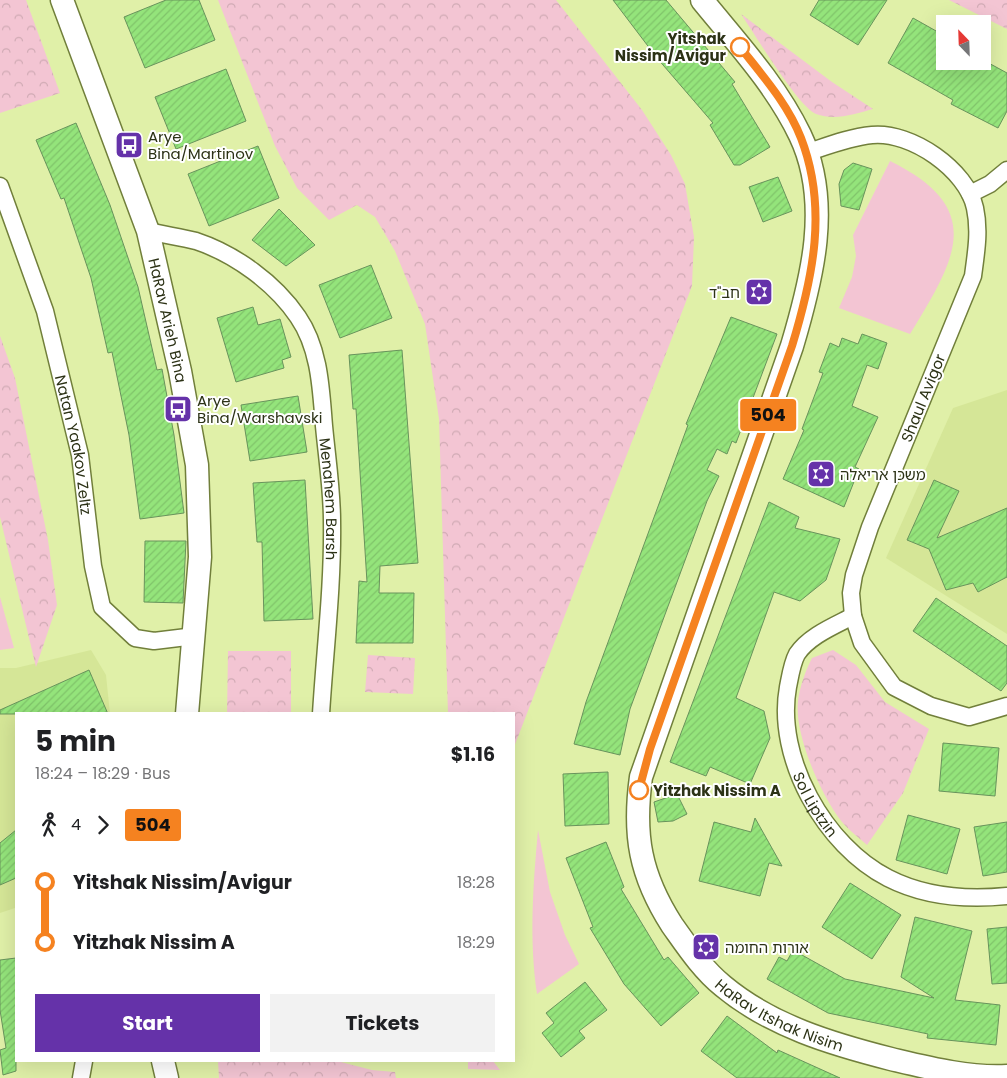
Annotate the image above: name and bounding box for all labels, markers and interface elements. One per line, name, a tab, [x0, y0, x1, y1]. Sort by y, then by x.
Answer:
north arrow	[936, 15, 991, 70]
map controls	[936, 15, 991, 70]
place label: Yitshak Nissim/Avigur	[615, 28, 727, 66]
marker: Yitshak Nissim/Avigur	[730, 37, 750, 57]
place label: Arye Bina/Martinov	[148, 126, 254, 164]
bus stop icon: Arye Bina/Martinov	[114, 130, 144, 160]
street label: HaRav Arieh Bina	[144, 256, 192, 384]
synagogue icon: חב"ד	[744, 277, 774, 307]
place label: חב"ד	[709, 282, 740, 303]
street label: Shaul Avigor	[896, 350, 950, 445]
street label: Natan Yaakov Zeltz	[50, 373, 97, 516]
place label: Arye Bina/Warshavski	[197, 390, 322, 428]
bus stop icon: Arye Bina/Warshavski	[163, 394, 193, 424]
line badge: 504	[739, 399, 797, 431]
text: 504	[750, 402, 786, 427]
street label: Menahem Barsh	[315, 437, 343, 561]
synagogue icon: משכן אריאלה	[806, 459, 836, 489]
place label: משכן אריאלה	[840, 464, 926, 485]
text: 5 min	[35, 722, 116, 761]
text: $1.16	[451, 741, 495, 768]
text: 18:24 – 18:29 · Bus	[35, 762, 171, 785]
street label: Sol Liptzin	[788, 769, 843, 841]
marker: Yitzhak Nissim A	[629, 780, 649, 800]
place label: Yitzhak Nissim A	[653, 780, 781, 801]
icon: walk	[35, 811, 63, 839]
icon: forward	[89, 811, 117, 839]
text: 504	[135, 812, 171, 837]
text: 4	[71, 813, 81, 836]
text: Yitshak Nissim/Avigur	[73, 869, 292, 896]
text: 18:28	[457, 871, 495, 894]
text: Yitzhak Nissim A	[73, 929, 235, 956]
text: 18:29	[457, 931, 495, 954]
synagogue icon: אורות החומה	[691, 932, 721, 962]
place label: אורות החומה	[725, 937, 809, 958]
street label: HaRav Itshak Nisim	[711, 973, 846, 1056]
button: Start	[35, 994, 260, 1052]
button: Tickets	[270, 994, 495, 1052]

